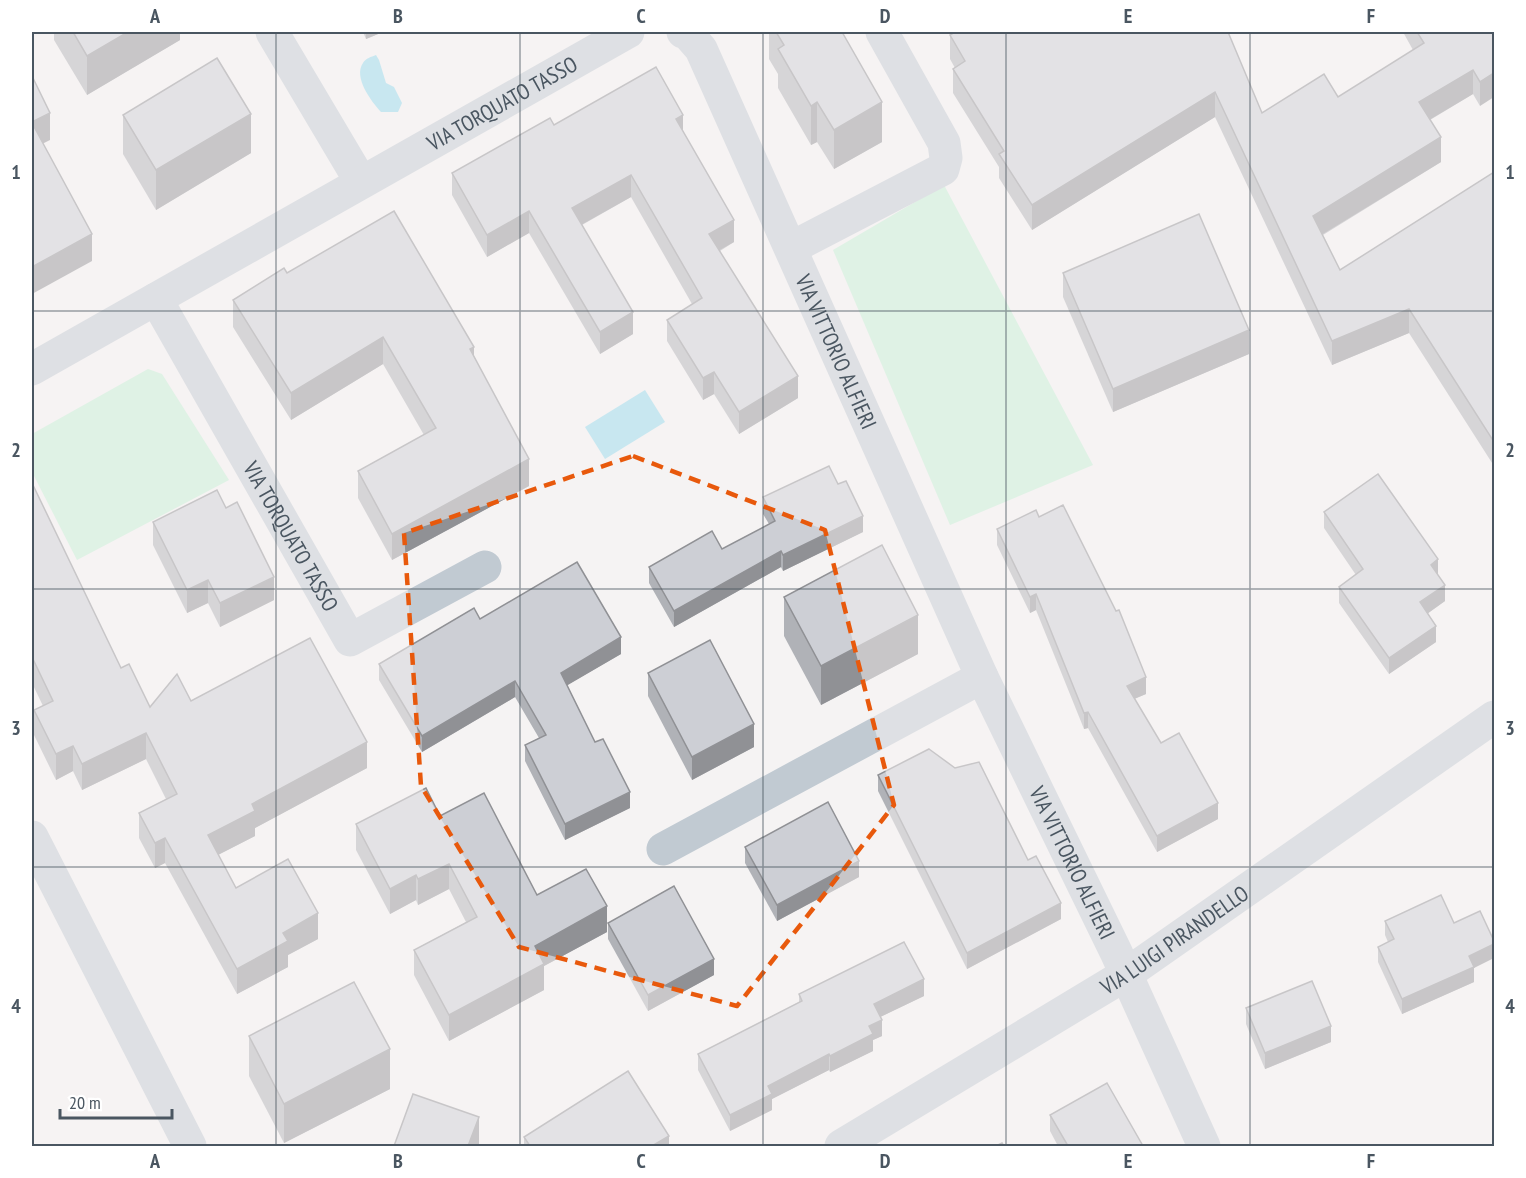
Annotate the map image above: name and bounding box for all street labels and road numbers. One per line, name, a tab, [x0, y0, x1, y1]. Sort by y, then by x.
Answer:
street label: VIA TORQUATO TASSO	[421, 50, 582, 157]
street label: VIA VITTORIO ALFIERI	[789, 269, 883, 433]
street label: VIA TORQUATO TASSO	[237, 455, 345, 616]
street label: VIA VITTORIO ALFIERI	[1023, 781, 1122, 944]
street label: VIA LUIGI PIRANDELLO	[1094, 879, 1254, 1001]

